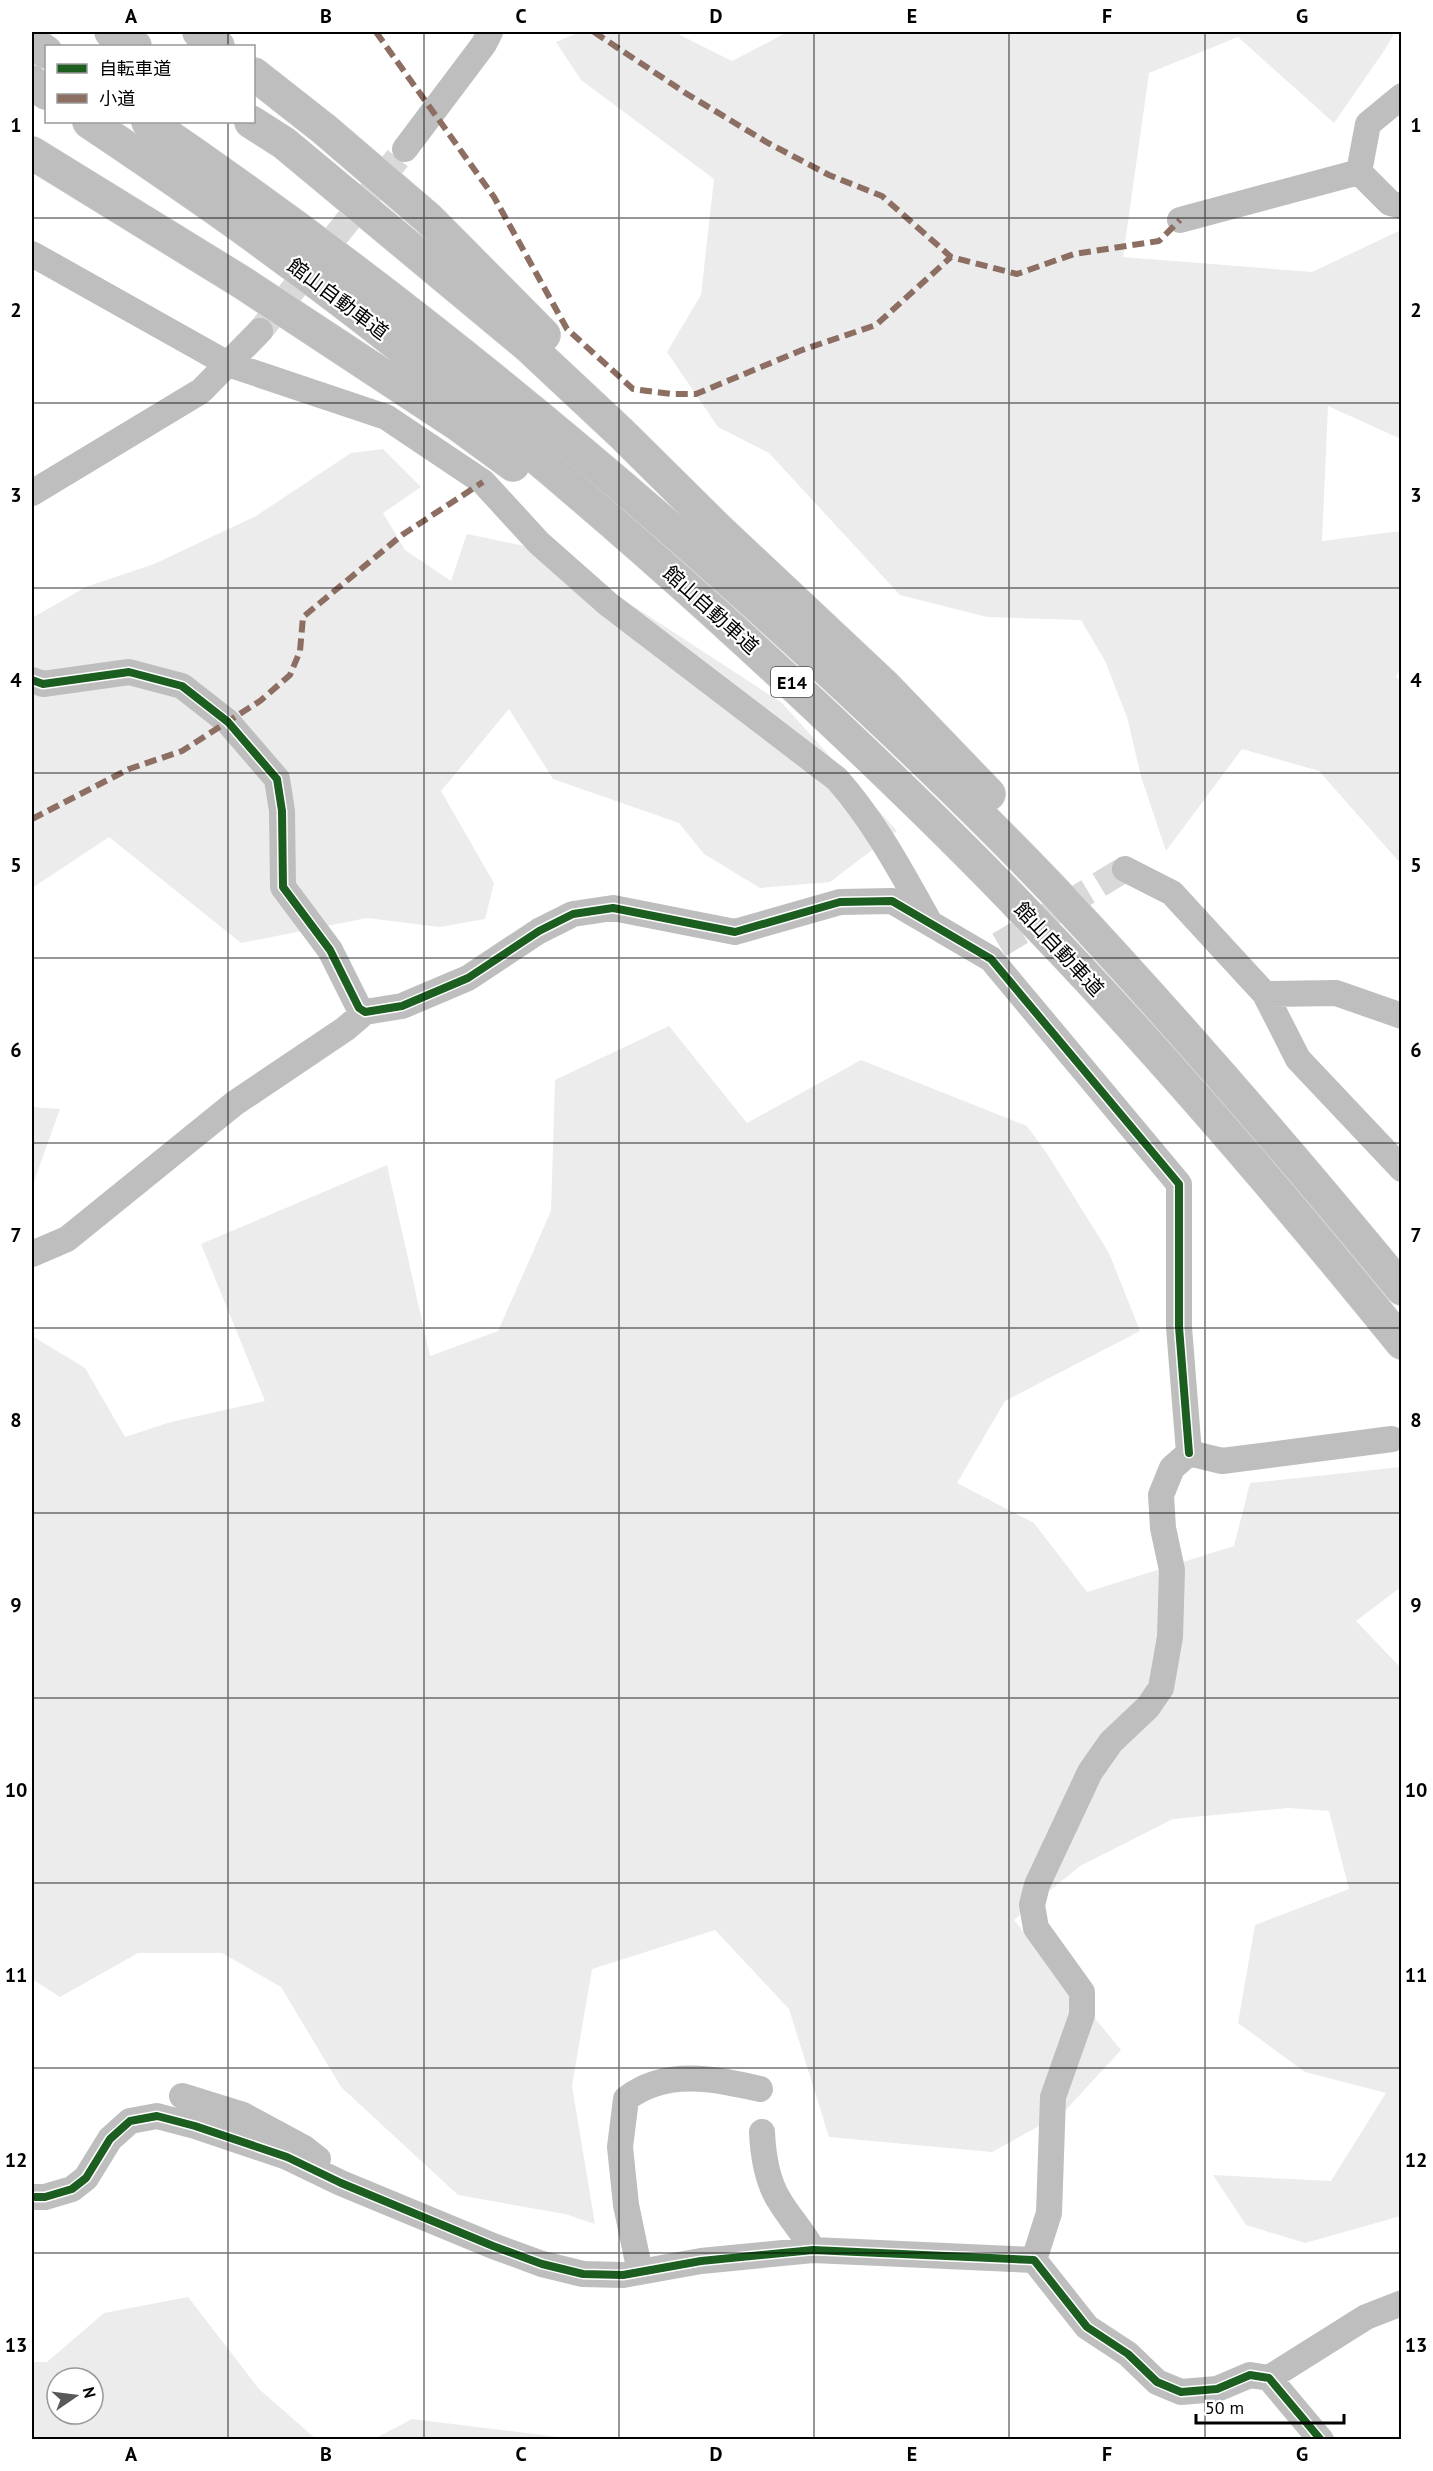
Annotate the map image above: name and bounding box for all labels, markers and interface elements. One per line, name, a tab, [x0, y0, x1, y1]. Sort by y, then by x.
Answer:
text: A	[125, 3, 138, 29]
text: B	[320, 3, 332, 29]
text: C	[515, 3, 527, 29]
text: D	[710, 3, 723, 29]
text: E	[907, 3, 917, 29]
text: F	[1102, 3, 1112, 29]
text: G	[1296, 3, 1308, 29]
legend	[45, 45, 255, 123]
text: 自転車道	[99, 57, 171, 80]
text: 小道	[99, 87, 135, 110]
text: 1	[10, 112, 22, 138]
text: 1	[1410, 112, 1422, 138]
street label: 館山自動車道	[282, 253, 394, 345]
text: 2	[10, 297, 22, 323]
text: 2	[1410, 297, 1422, 323]
text: 3	[10, 482, 22, 508]
text: 3	[1410, 482, 1422, 508]
street label: 館山自動車道	[658, 560, 764, 660]
text: 4	[10, 667, 22, 693]
road number: E14	[771, 667, 813, 697]
text: 4	[1410, 667, 1422, 693]
text: 5	[10, 852, 22, 878]
text: 5	[1410, 852, 1422, 878]
street label: 館山自動車道	[1009, 896, 1109, 1002]
text: 6	[10, 1037, 22, 1063]
text: 6	[1410, 1037, 1422, 1063]
text: 7	[10, 1222, 22, 1248]
text: 7	[1410, 1222, 1422, 1248]
text: 8	[10, 1407, 22, 1433]
text: 8	[1410, 1407, 1422, 1433]
text: 9	[10, 1592, 22, 1618]
text: 9	[1410, 1592, 1422, 1618]
text: 10	[5, 1777, 27, 1803]
text: 10	[1405, 1777, 1427, 1803]
text: 11	[5, 1962, 27, 1988]
text: 11	[1405, 1962, 1427, 1988]
text: 12	[5, 2147, 27, 2173]
text: 12	[1405, 2147, 1427, 2173]
text: 13	[5, 2332, 27, 2358]
text: 13	[1405, 2332, 1427, 2358]
north arrow	[45, 2366, 105, 2426]
text: N	[79, 2385, 101, 2400]
scale bar	[1196, 2387, 1344, 2425]
text: 50 m	[1205, 2396, 1244, 2419]
text: A	[125, 2441, 138, 2467]
text: B	[320, 2441, 332, 2467]
text: C	[515, 2441, 527, 2467]
text: D	[710, 2441, 723, 2467]
text: E	[907, 2441, 917, 2467]
text: F	[1102, 2441, 1112, 2467]
text: G	[1296, 2441, 1308, 2467]

